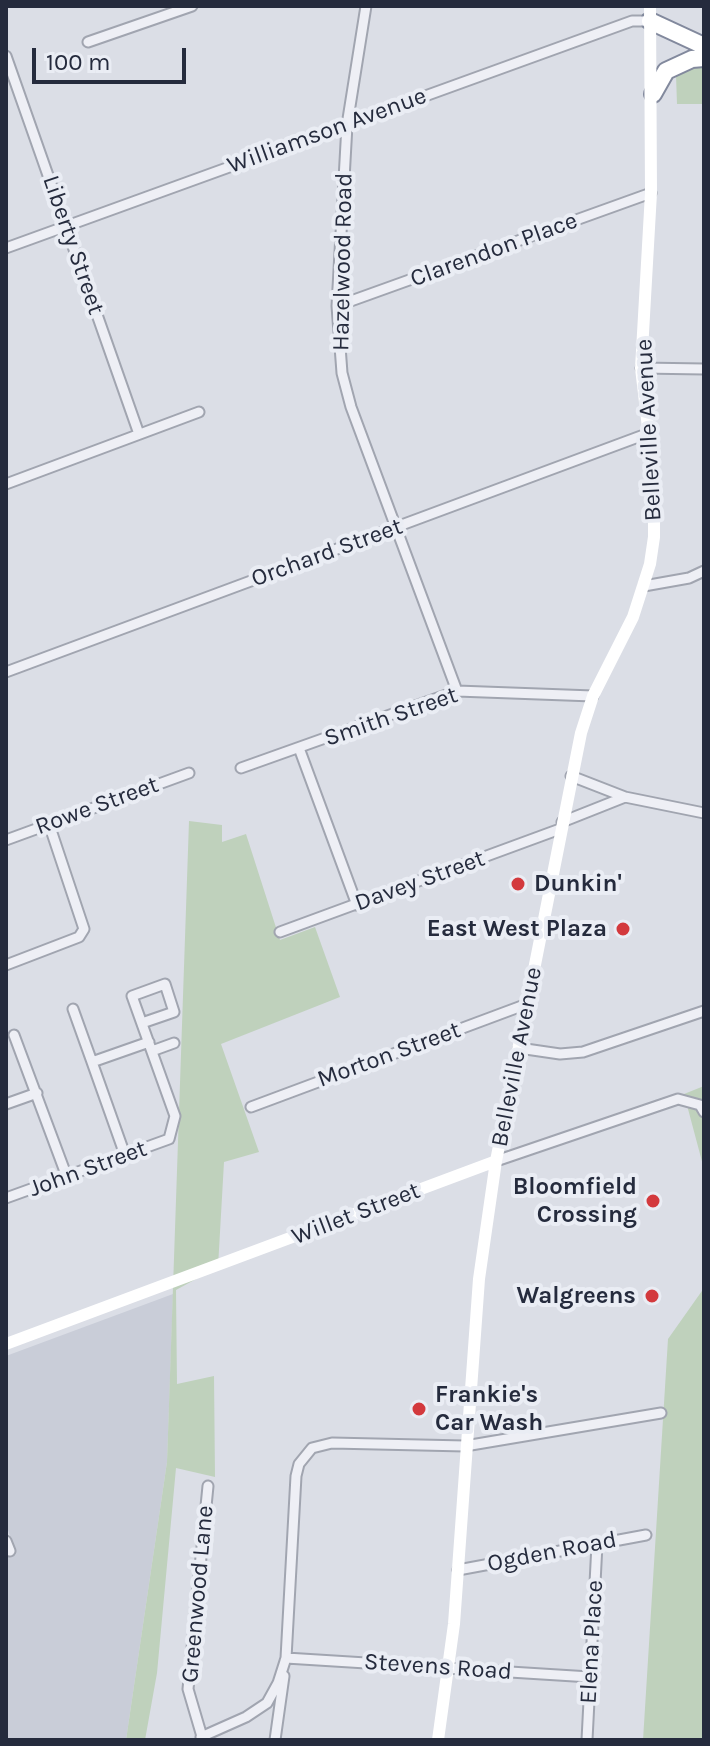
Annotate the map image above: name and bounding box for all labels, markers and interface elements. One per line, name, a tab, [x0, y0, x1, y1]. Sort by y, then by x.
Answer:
scale bar	[36, 32, 190, 82]
text: 100 m	[46, 48, 111, 76]
street label: Williamson Avenue	[224, 82, 430, 180]
street label: Liberty Street	[36, 172, 110, 318]
street label: Hazelwood Road	[327, 173, 359, 351]
street label: Clarendon Place	[407, 206, 581, 294]
street label: Belleville Avenue	[630, 338, 668, 522]
street label: Orchard Street	[247, 512, 407, 594]
street label: Smith Street	[321, 681, 461, 753]
street label: Rowe Street	[31, 770, 163, 842]
street label: Davey Street	[351, 844, 489, 918]
place label: Dunkin'	[534, 870, 622, 898]
marker: Dunkin'	[509, 875, 527, 893]
place label: East West Plaza	[427, 915, 607, 943]
marker: East West Plaza	[614, 920, 632, 938]
street label: Belleville Avenue	[485, 965, 549, 1149]
street label: Morton Street	[313, 1016, 465, 1094]
street label: John Street	[25, 1134, 151, 1204]
place label: Bloomfield Crossing	[513, 1173, 637, 1229]
street label: Willet Street	[288, 1176, 424, 1252]
marker: Bloomfield Crossing	[644, 1192, 662, 1210]
place label: Walgreens	[516, 1282, 636, 1310]
marker: Walgreens	[643, 1287, 661, 1305]
place label: Frankie's Car Wash	[435, 1381, 543, 1437]
marker: Frankie's Car Wash	[410, 1400, 428, 1418]
street label: Greenwood Lane	[176, 1504, 220, 1684]
street label: Ogden Road	[485, 1525, 619, 1579]
street label: Elena Place	[574, 1579, 610, 1705]
street label: Stevens Road	[363, 1647, 513, 1687]

